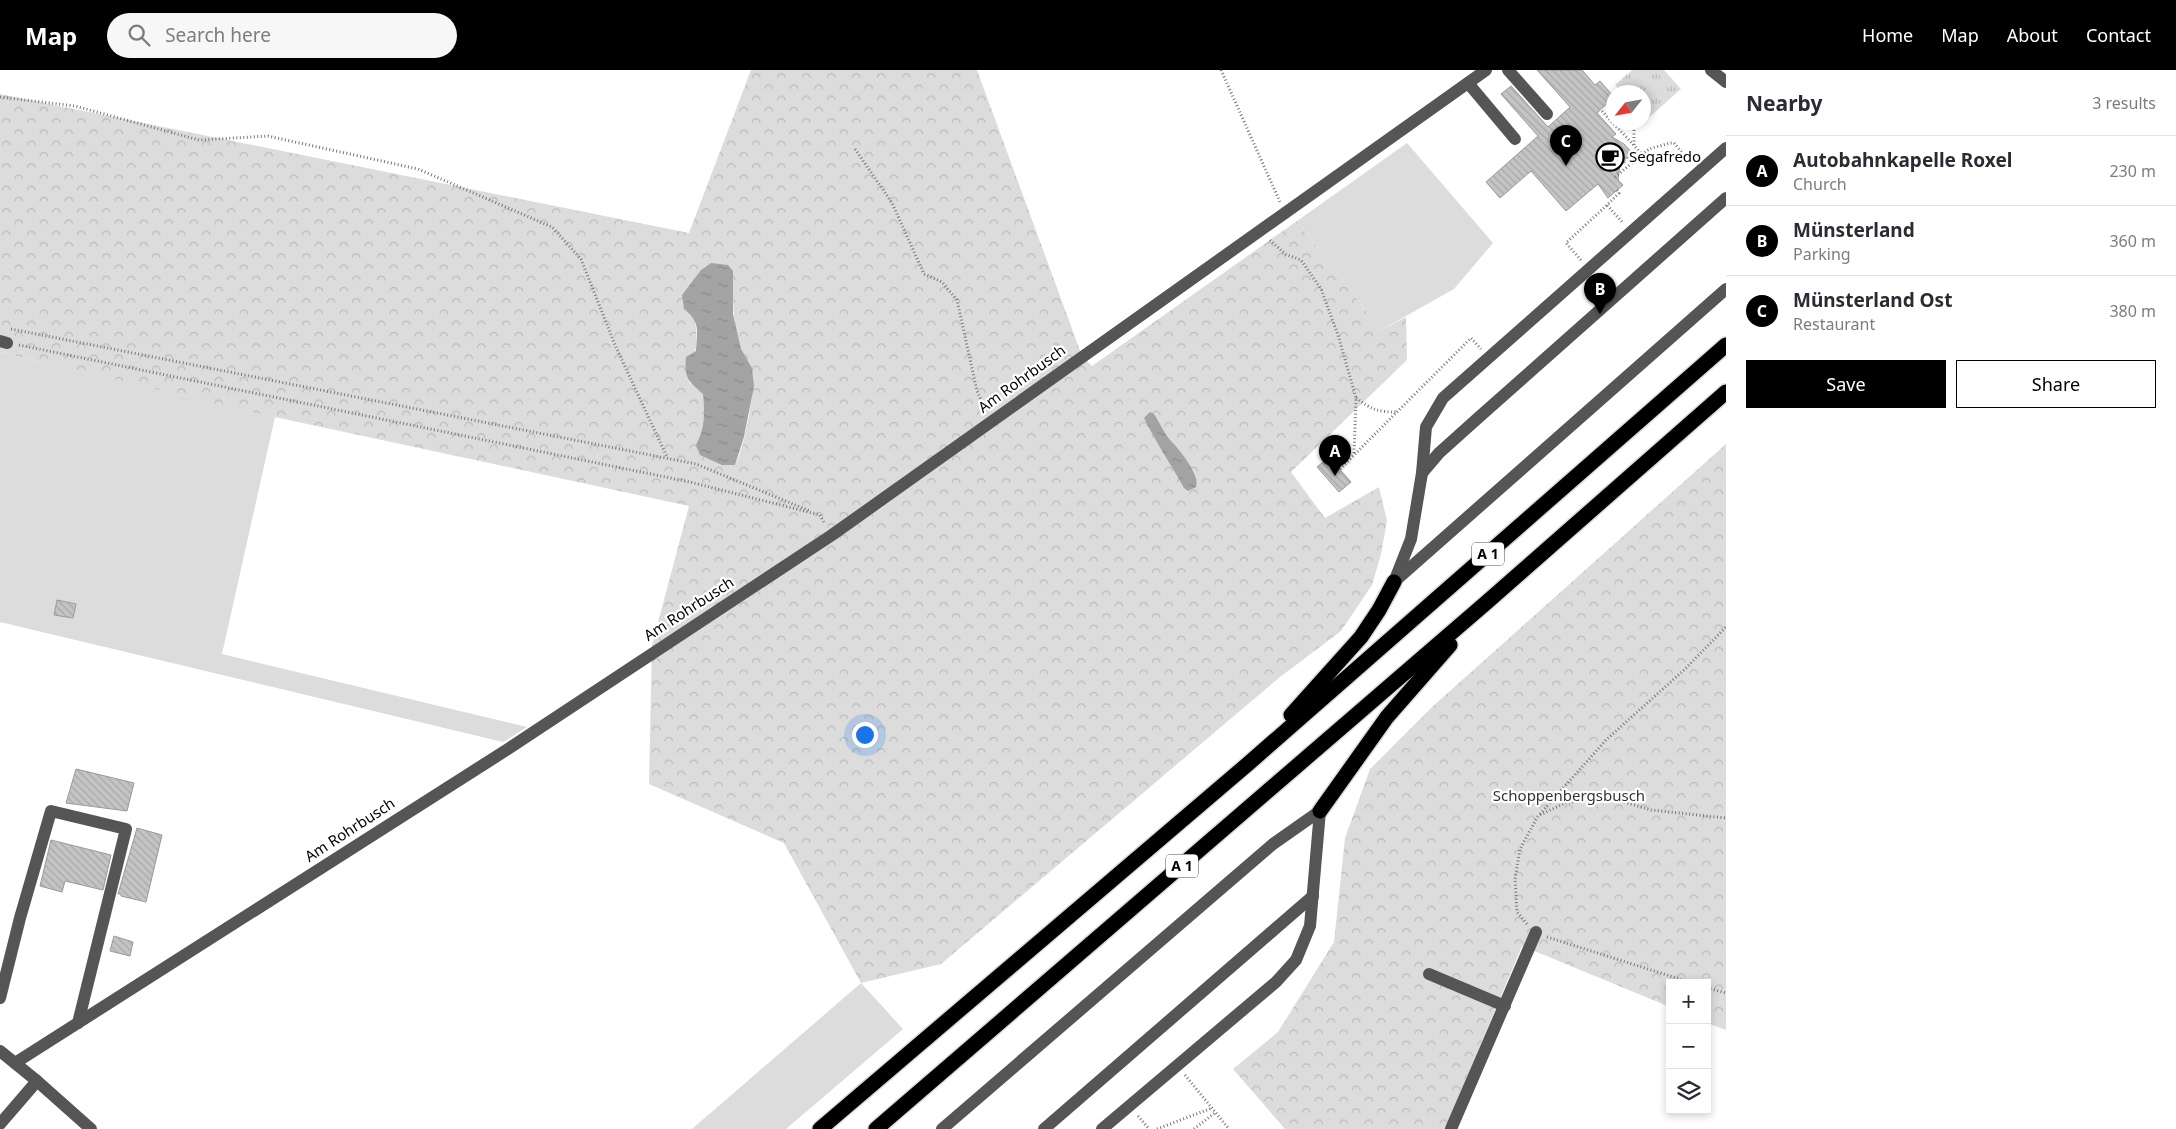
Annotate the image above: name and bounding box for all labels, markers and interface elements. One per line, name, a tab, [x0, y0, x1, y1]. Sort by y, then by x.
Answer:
search box	[107, 13, 457, 58]
text: Map	[25, 19, 77, 52]
icon: search	[125, 21, 153, 49]
text: Search here	[165, 22, 271, 48]
text: Home	[1862, 23, 1913, 47]
text: Map	[1941, 23, 1979, 47]
text: About	[2007, 23, 2058, 47]
text: Contact	[2086, 23, 2151, 47]
north arrow	[1606, 85, 1651, 130]
text: Nearby	[1746, 89, 1822, 117]
text: 3 results	[2092, 92, 2156, 114]
pin: C	[1550, 125, 1582, 166]
cafe icon: Segafredo	[1595, 142, 1625, 172]
place label: Segafredo	[1629, 146, 1701, 166]
text: Autobahnkapelle Roxel	[1793, 147, 2012, 173]
text: A	[1756, 160, 1768, 182]
text: 230 m	[2109, 160, 2156, 182]
text: Church	[1793, 173, 1847, 195]
text: Münsterland	[1793, 217, 1915, 243]
text: B	[1757, 230, 1767, 252]
text: 360 m	[2109, 230, 2156, 252]
text: Parking	[1793, 243, 1851, 265]
pin: B	[1584, 273, 1616, 314]
text: Münsterland Ost	[1793, 287, 1952, 313]
text: C	[1757, 300, 1767, 322]
text: 380 m	[2109, 300, 2156, 322]
text: Restaurant	[1793, 313, 1875, 335]
street label: Am Rohrbusch	[974, 340, 1069, 417]
button: Save	[1746, 360, 1946, 408]
button: Share	[1956, 360, 2156, 408]
pin: A	[1319, 435, 1351, 476]
road number: A 1	[1472, 542, 1504, 566]
street label: Am Rohrbusch	[640, 572, 737, 645]
your location	[852, 722, 878, 748]
park label: Schoppenbergsbusch	[1493, 785, 1645, 805]
street label: Am Rohrbusch	[301, 793, 398, 866]
road number: A 1	[1166, 854, 1198, 878]
map controls	[1666, 979, 1711, 1114]
button: +	[1666, 979, 1711, 1024]
button: −	[1666, 1024, 1711, 1069]
button: layers	[1666, 1069, 1711, 1114]

